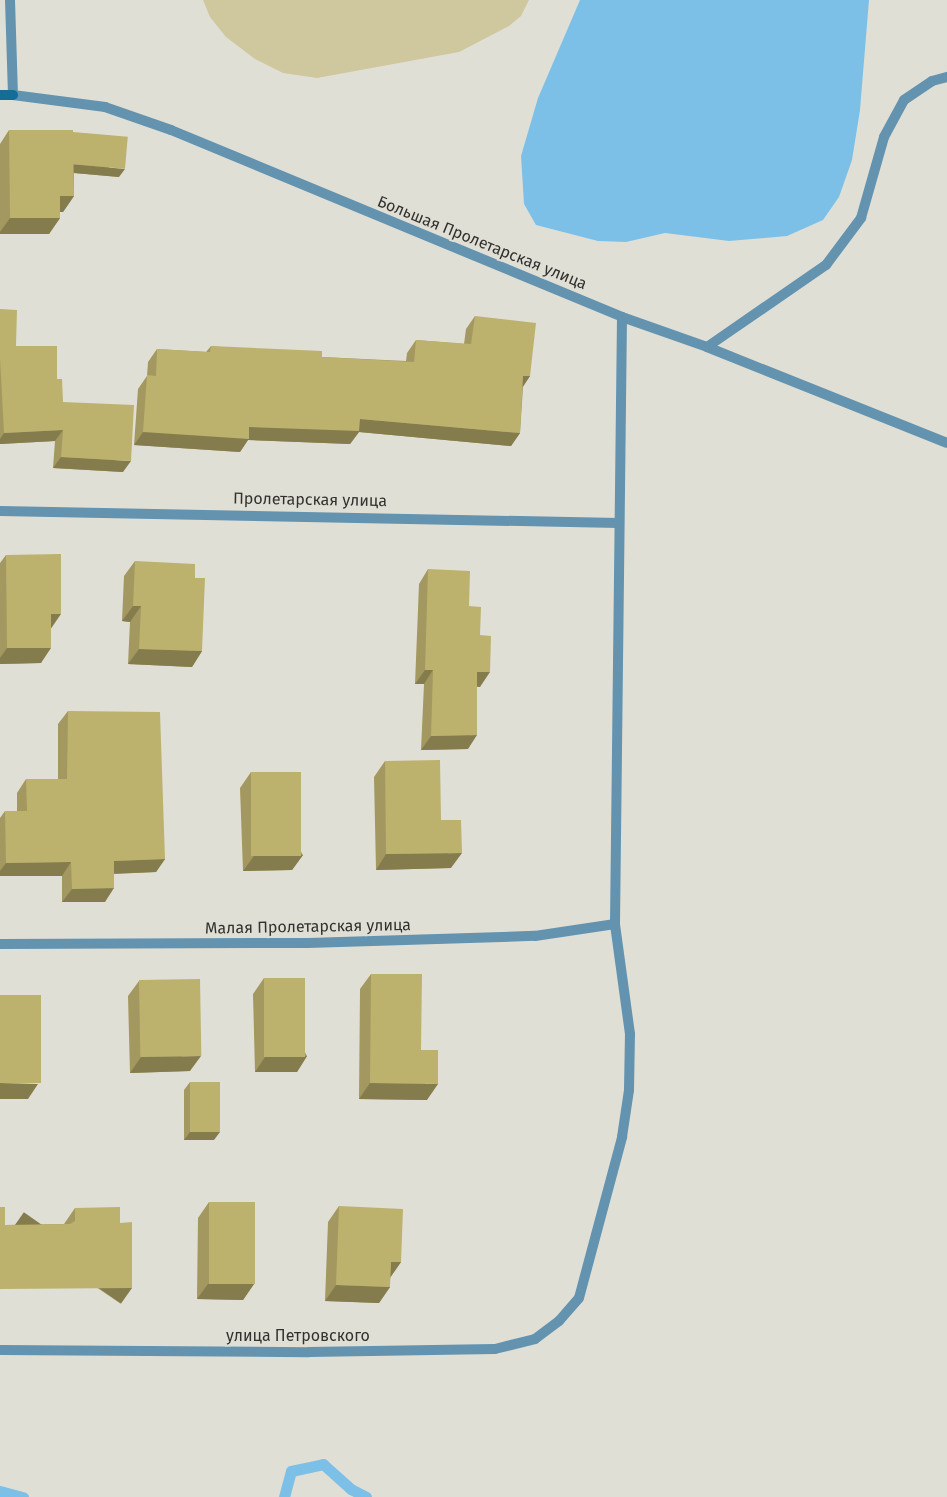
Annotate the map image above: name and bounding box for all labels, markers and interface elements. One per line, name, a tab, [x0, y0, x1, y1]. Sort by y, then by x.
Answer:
street label: Большая Пролетарская улица	[374, 192, 590, 294]
street label: Пролетарская улица	[233, 489, 387, 511]
street label: Малая Пролетарская улица	[205, 916, 411, 938]
street label: улица Петровского	[226, 1326, 370, 1346]

